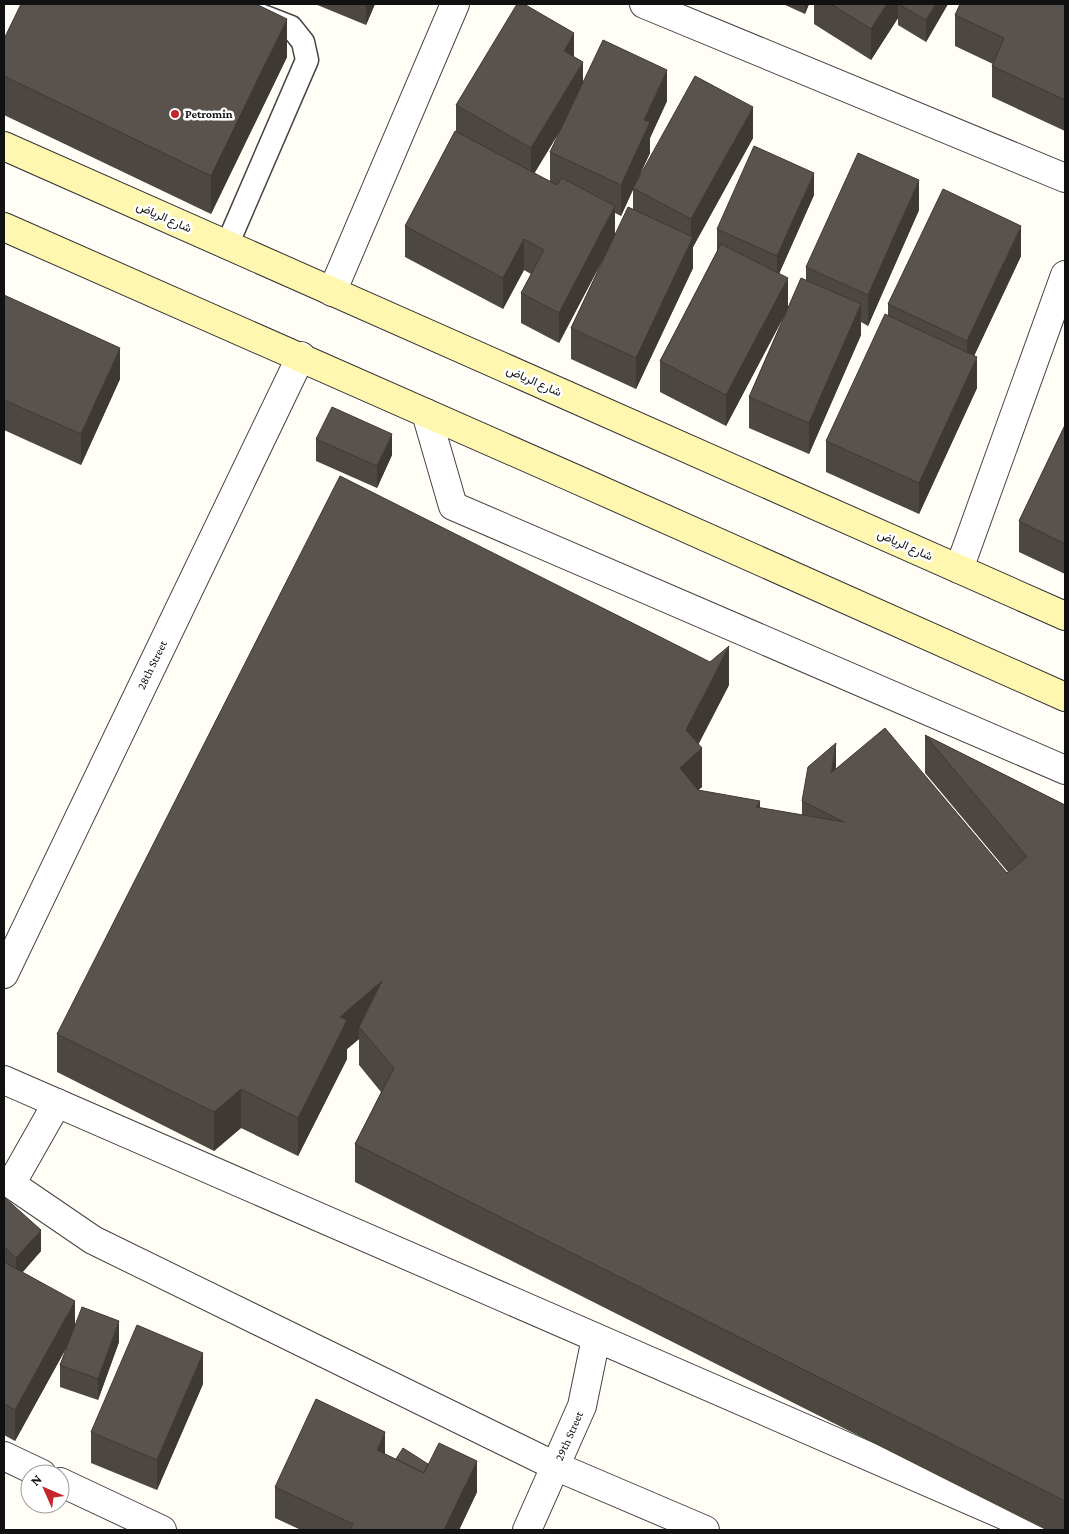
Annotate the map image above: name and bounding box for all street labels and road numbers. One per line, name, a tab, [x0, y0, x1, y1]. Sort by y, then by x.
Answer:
street label: شارع الرياض	[133, 199, 194, 237]
street label: شارع الرياض	[503, 363, 564, 401]
street label: شارع الرياض	[874, 527, 935, 565]
street label: 28th Street	[134, 637, 170, 692]
street label: 29th Street	[552, 1408, 587, 1463]

